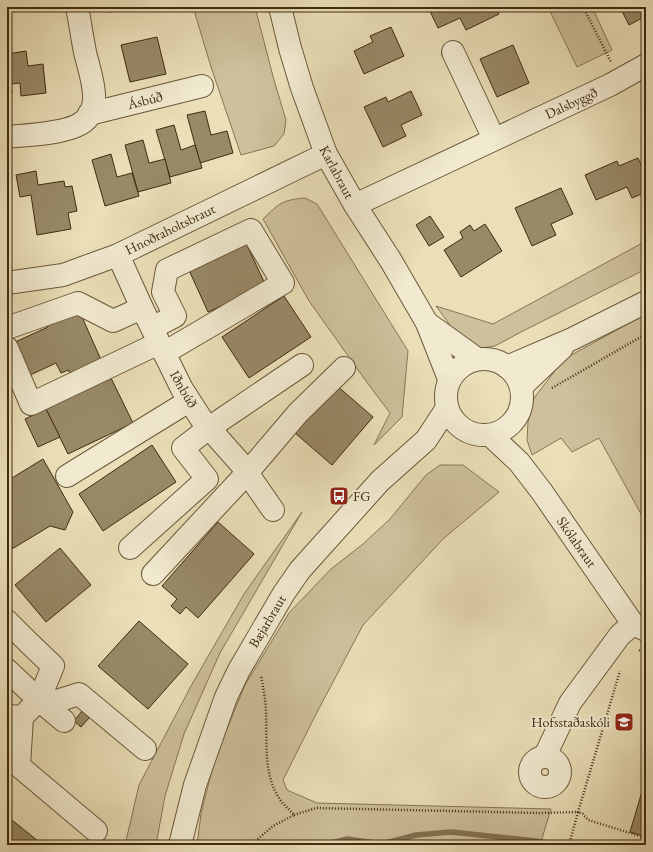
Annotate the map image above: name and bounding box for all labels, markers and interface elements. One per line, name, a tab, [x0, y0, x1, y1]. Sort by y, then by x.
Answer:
street label: Dalsbyggð	[542, 83, 600, 123]
street label: Ásbúð	[125, 87, 165, 113]
street label: Karlabraut	[315, 142, 359, 202]
street label: Hnoðraholtsbraut	[122, 199, 219, 259]
street label: Iðnbúð	[166, 367, 202, 411]
bus stop icon: FG	[328, 485, 350, 507]
place label: FG	[353, 487, 370, 505]
street label: Skólabraut	[553, 513, 601, 571]
street label: Bæjarbraut	[244, 591, 290, 651]
school or university icon: Hofsstaðaskóli	[613, 711, 635, 733]
place label: Hofsstaðaskóli	[531, 713, 611, 731]

